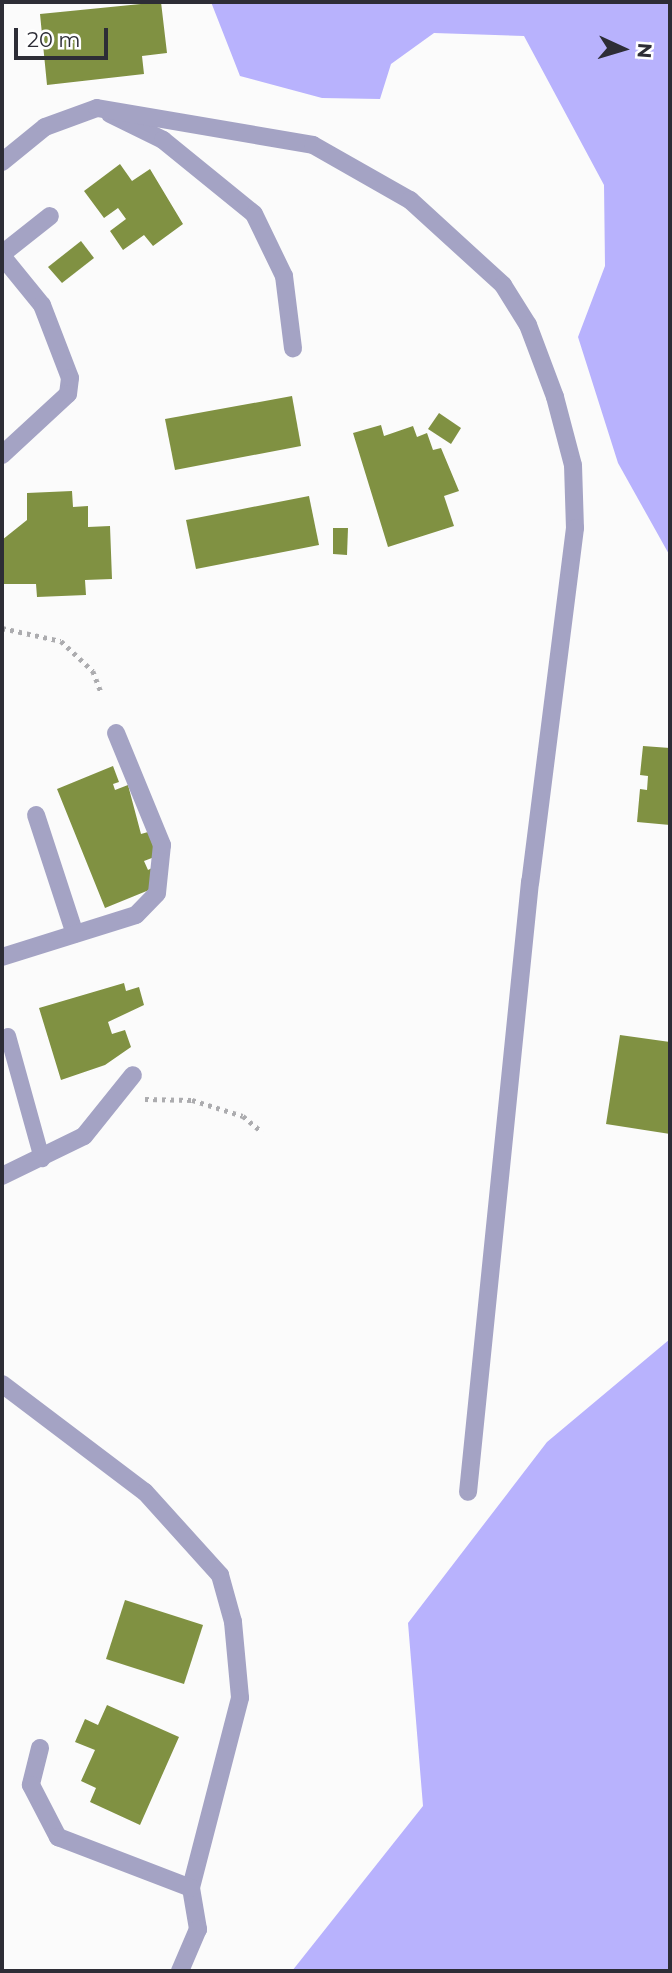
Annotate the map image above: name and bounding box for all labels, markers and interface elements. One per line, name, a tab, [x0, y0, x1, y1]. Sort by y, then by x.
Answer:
scale bar	[18, 14, 112, 58]
north arrow	[588, 14, 658, 84]
text: 20 m	[27, 27, 81, 52]
text: N	[632, 42, 656, 59]

